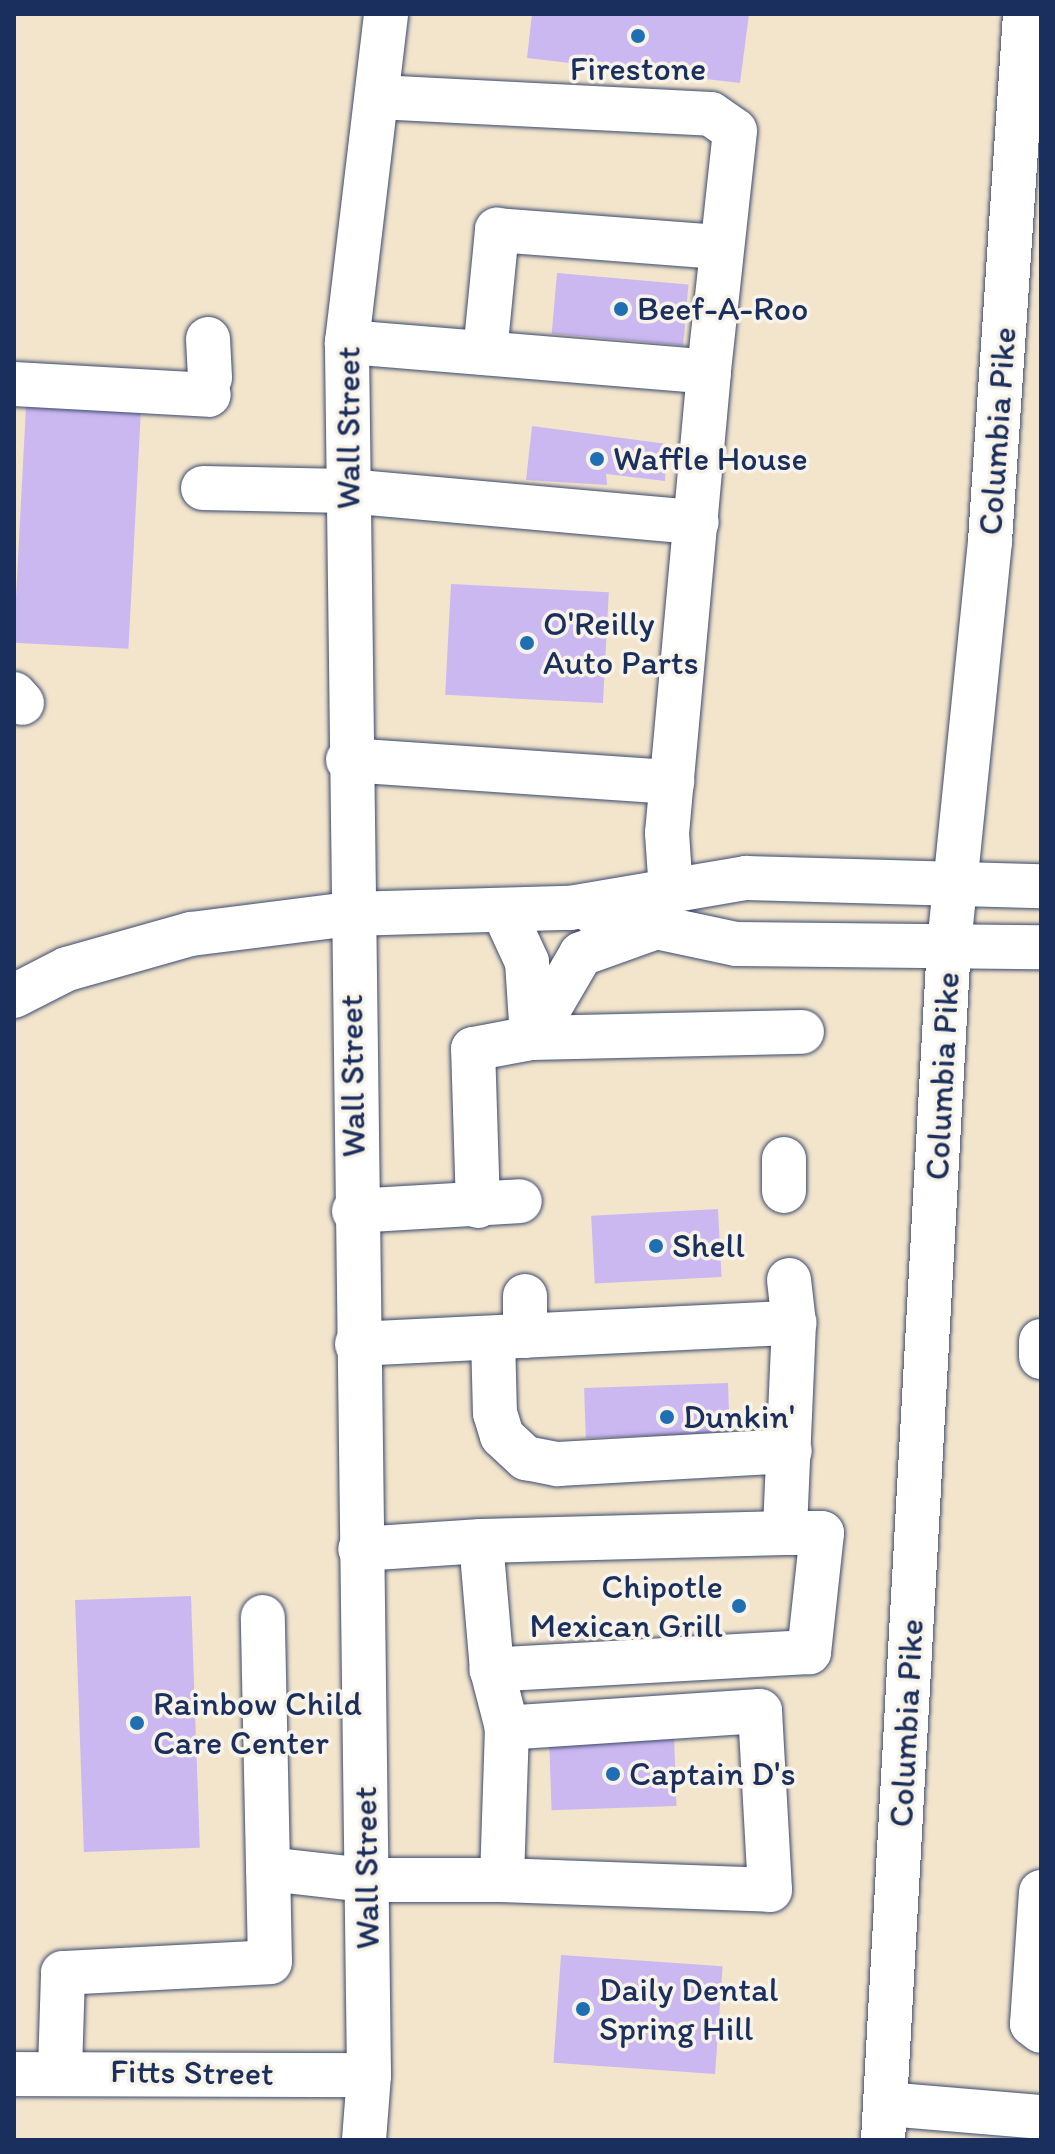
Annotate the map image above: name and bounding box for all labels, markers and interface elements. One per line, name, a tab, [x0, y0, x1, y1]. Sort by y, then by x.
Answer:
marker: Firestone	[629, 27, 647, 45]
place label: Firestone	[570, 49, 706, 89]
place label: Beef-A-Roo	[637, 289, 808, 329]
marker: Beef-A-Roo	[612, 300, 630, 318]
street label: Columbia Pike	[969, 326, 1025, 536]
street label: Wall Street	[328, 347, 368, 509]
place label: Waffle House	[613, 439, 808, 479]
marker: Waffle House	[588, 450, 606, 468]
place label: O'Reilly Auto Parts	[543, 603, 699, 682]
marker: O'Reilly Auto Parts	[518, 634, 536, 652]
street label: Columbia Pike	[916, 971, 968, 1181]
street label: Wall Street	[330, 994, 374, 1158]
place label: Shell	[672, 1226, 745, 1266]
marker: Shell	[647, 1237, 665, 1255]
place label: Dunkin'	[683, 1397, 795, 1437]
marker: Dunkin'	[658, 1408, 676, 1426]
place label: Chipotle Mexican Grill	[530, 1566, 723, 1646]
marker: Chipotle Mexican Grill	[730, 1597, 748, 1615]
street label: Columbia Pike	[880, 1618, 932, 1828]
place label: Rainbow Child Care Center	[153, 1683, 362, 1762]
marker: Rainbow Child Care Center	[128, 1714, 146, 1732]
place label: Captain D's	[629, 1754, 796, 1794]
marker: Captain D's	[604, 1765, 622, 1783]
street label: Wall Street	[344, 1786, 388, 1950]
place label: Daily Dental Spring Hill	[599, 1969, 778, 2048]
marker: Daily Dental Spring Hill	[574, 2000, 592, 2018]
street label: Fitts Street	[110, 2050, 274, 2094]

